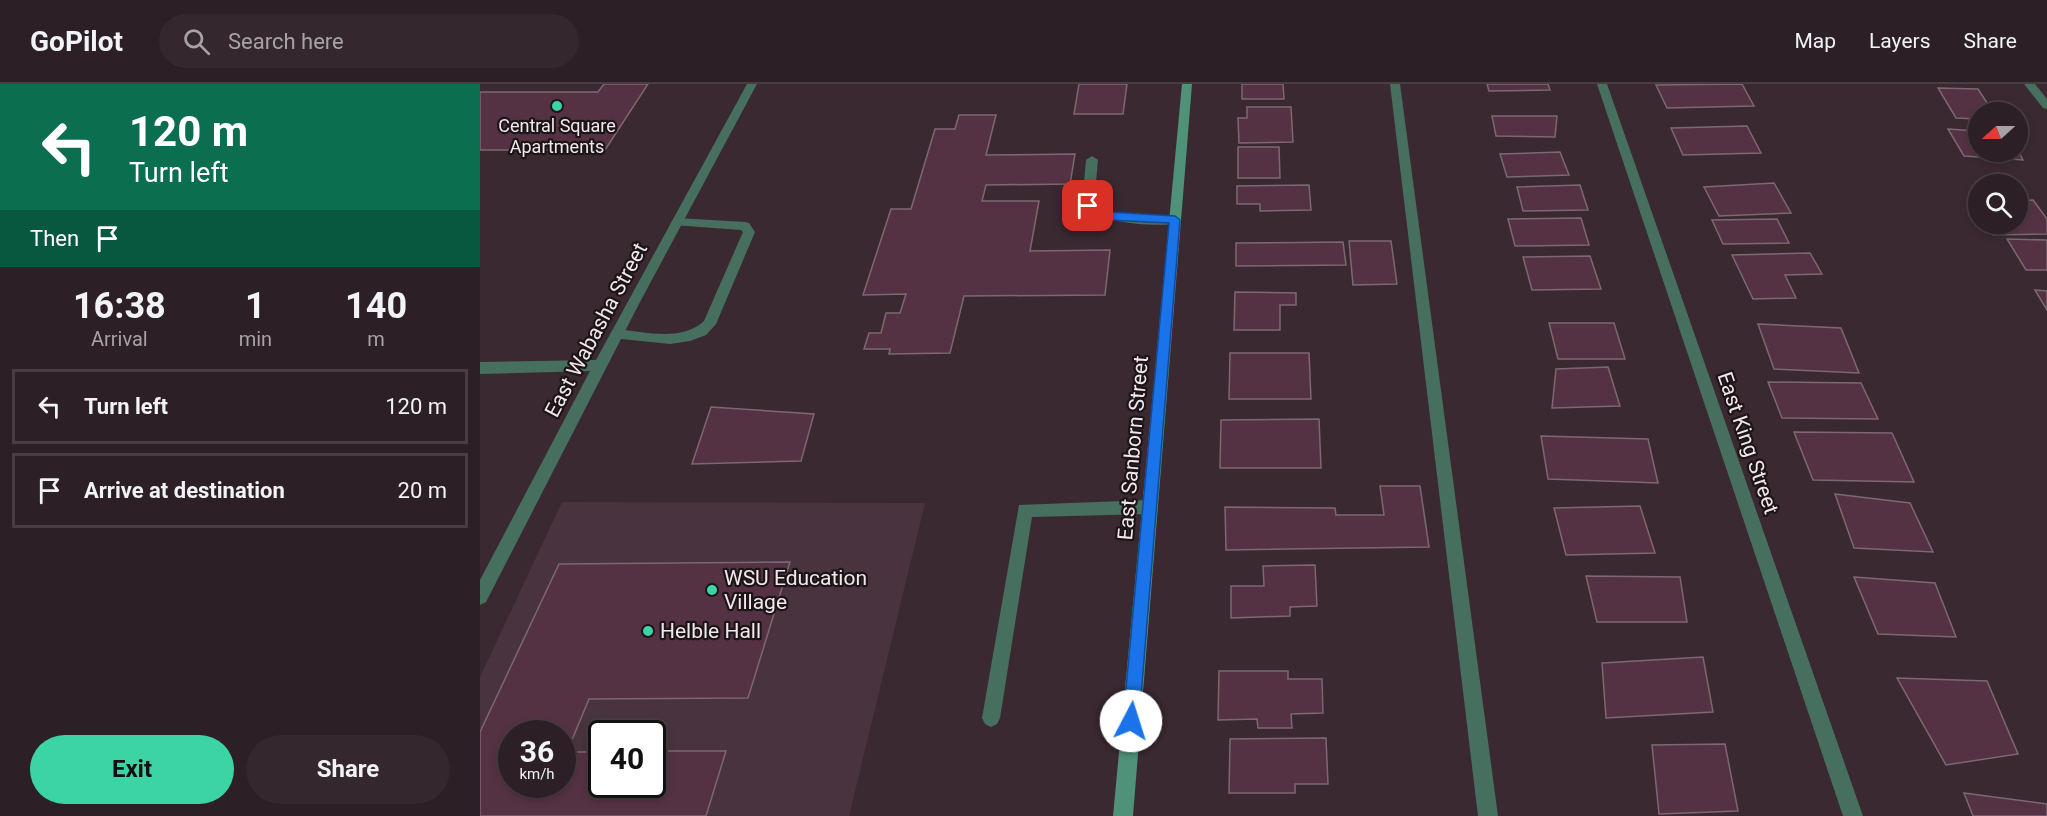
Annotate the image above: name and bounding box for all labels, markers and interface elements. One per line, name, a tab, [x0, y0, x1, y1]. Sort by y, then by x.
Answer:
search box	[159, 14, 579, 68]
text: GoPilot	[30, 25, 123, 58]
icon: search	[180, 25, 213, 58]
text: Search here	[228, 29, 344, 54]
text: Map	[1794, 29, 1836, 53]
text: Layers	[1869, 29, 1930, 53]
text: Share	[1963, 29, 2017, 53]
marker: Central Square Apartments	[550, 99, 564, 113]
north arrow	[1968, 102, 2028, 162]
map controls	[1968, 102, 2028, 234]
text: 120 m	[129, 107, 248, 156]
icon: left	[30, 108, 108, 186]
place label: Central Square Apartments	[498, 115, 616, 157]
text: Turn left	[129, 157, 229, 189]
button: search	[1968, 174, 2028, 234]
pin	[1062, 180, 1113, 231]
icon: arrive	[1071, 189, 1104, 222]
icon: arrive	[91, 222, 124, 255]
text: Then	[30, 226, 79, 251]
street label: East Wabasha Street	[540, 239, 652, 421]
text: 16:38	[73, 285, 166, 327]
text: 1	[245, 285, 266, 327]
text: 140	[345, 285, 407, 327]
text: Arrival	[91, 327, 148, 351]
text: min	[239, 327, 272, 351]
text: m	[367, 327, 385, 351]
street label: East Sanborn Street	[1113, 355, 1153, 541]
street label: East King Street	[1712, 369, 1784, 517]
icon: left	[33, 390, 66, 423]
text: Turn left	[84, 394, 168, 419]
text: 120 m	[385, 394, 447, 419]
icon: arrive	[33, 474, 66, 507]
text: Arrive at destination	[84, 478, 285, 503]
text: 20 m	[398, 478, 447, 503]
place label: WSU Education Village	[724, 566, 867, 614]
marker: WSU Education Village	[705, 583, 719, 597]
place label: Helble Hall	[660, 619, 761, 643]
marker: Helble Hall	[641, 624, 655, 638]
position arrow	[1099, 689, 1163, 753]
speed limit sign: 40	[588, 720, 666, 798]
text: 36	[520, 734, 554, 769]
button: Exit	[30, 735, 234, 804]
button: Share	[246, 735, 450, 804]
text: km/h	[519, 765, 555, 783]

